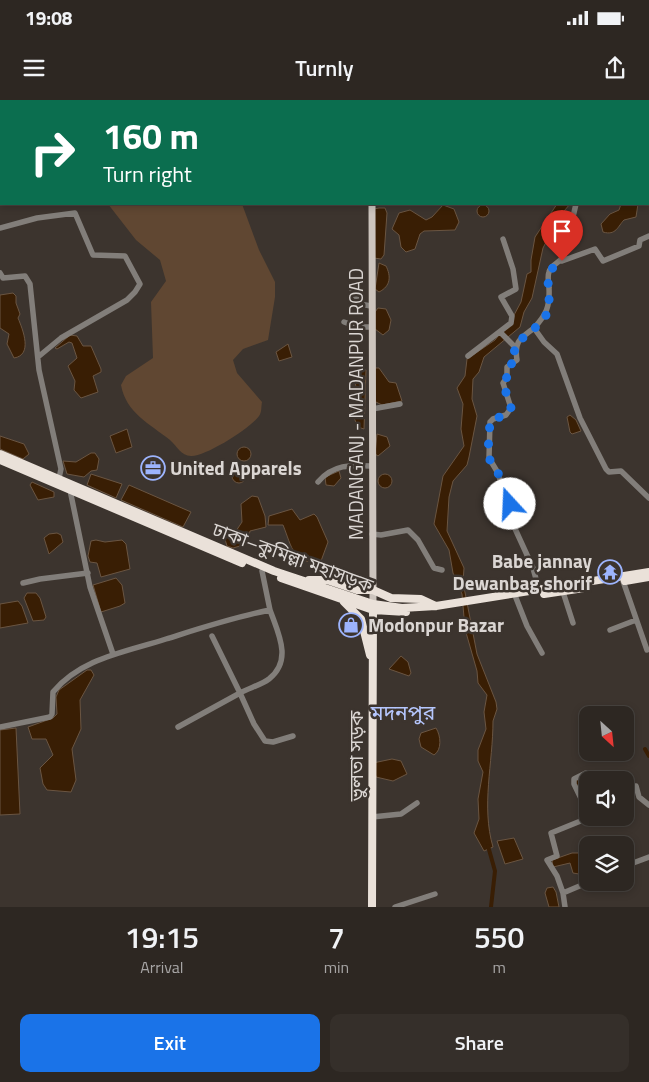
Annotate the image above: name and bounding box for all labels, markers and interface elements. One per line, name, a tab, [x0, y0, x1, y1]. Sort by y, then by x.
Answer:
text: 19:08	[25, 3, 72, 32]
text: Turnly	[295, 51, 354, 85]
icon: menu	[20, 54, 48, 82]
icon: share	[601, 54, 629, 82]
text: 160 m	[103, 109, 199, 163]
icon: right	[20, 120, 85, 185]
text: Turn right	[103, 157, 192, 191]
pin	[541, 210, 583, 261]
icon: arrive	[548, 217, 576, 245]
street label: MADANGANJ - MADANPUR ROAD	[341, 268, 370, 540]
place label: United Apparels	[170, 453, 302, 482]
office icon: United Apparels	[140, 455, 166, 481]
position arrow	[483, 477, 535, 529]
street label: ঢাকা–কুমিল্লা মহাসড়ক	[208, 514, 378, 599]
place label: Babe jannay Dewanbag shorif	[453, 546, 592, 597]
temple icon: Babe jannay Dewanbag shorif	[597, 559, 623, 585]
place label: Modonpur Bazar	[368, 610, 504, 639]
shop icon: Modonpur Bazar	[338, 612, 364, 638]
district label: মদনপুর	[370, 696, 436, 728]
north arrow	[579, 706, 634, 761]
map controls	[579, 706, 634, 891]
street label: ভুলতা সড়ক	[341, 710, 370, 802]
button: sound	[579, 771, 634, 826]
button: layers	[579, 836, 634, 891]
text: 19:15	[125, 914, 199, 960]
text: 7	[328, 914, 345, 960]
text: 550	[474, 914, 524, 960]
text: Arrival	[140, 955, 184, 979]
text: min	[324, 955, 349, 979]
text: m	[492, 955, 506, 979]
button: Exit	[20, 1014, 320, 1072]
button: Share	[330, 1014, 629, 1072]

